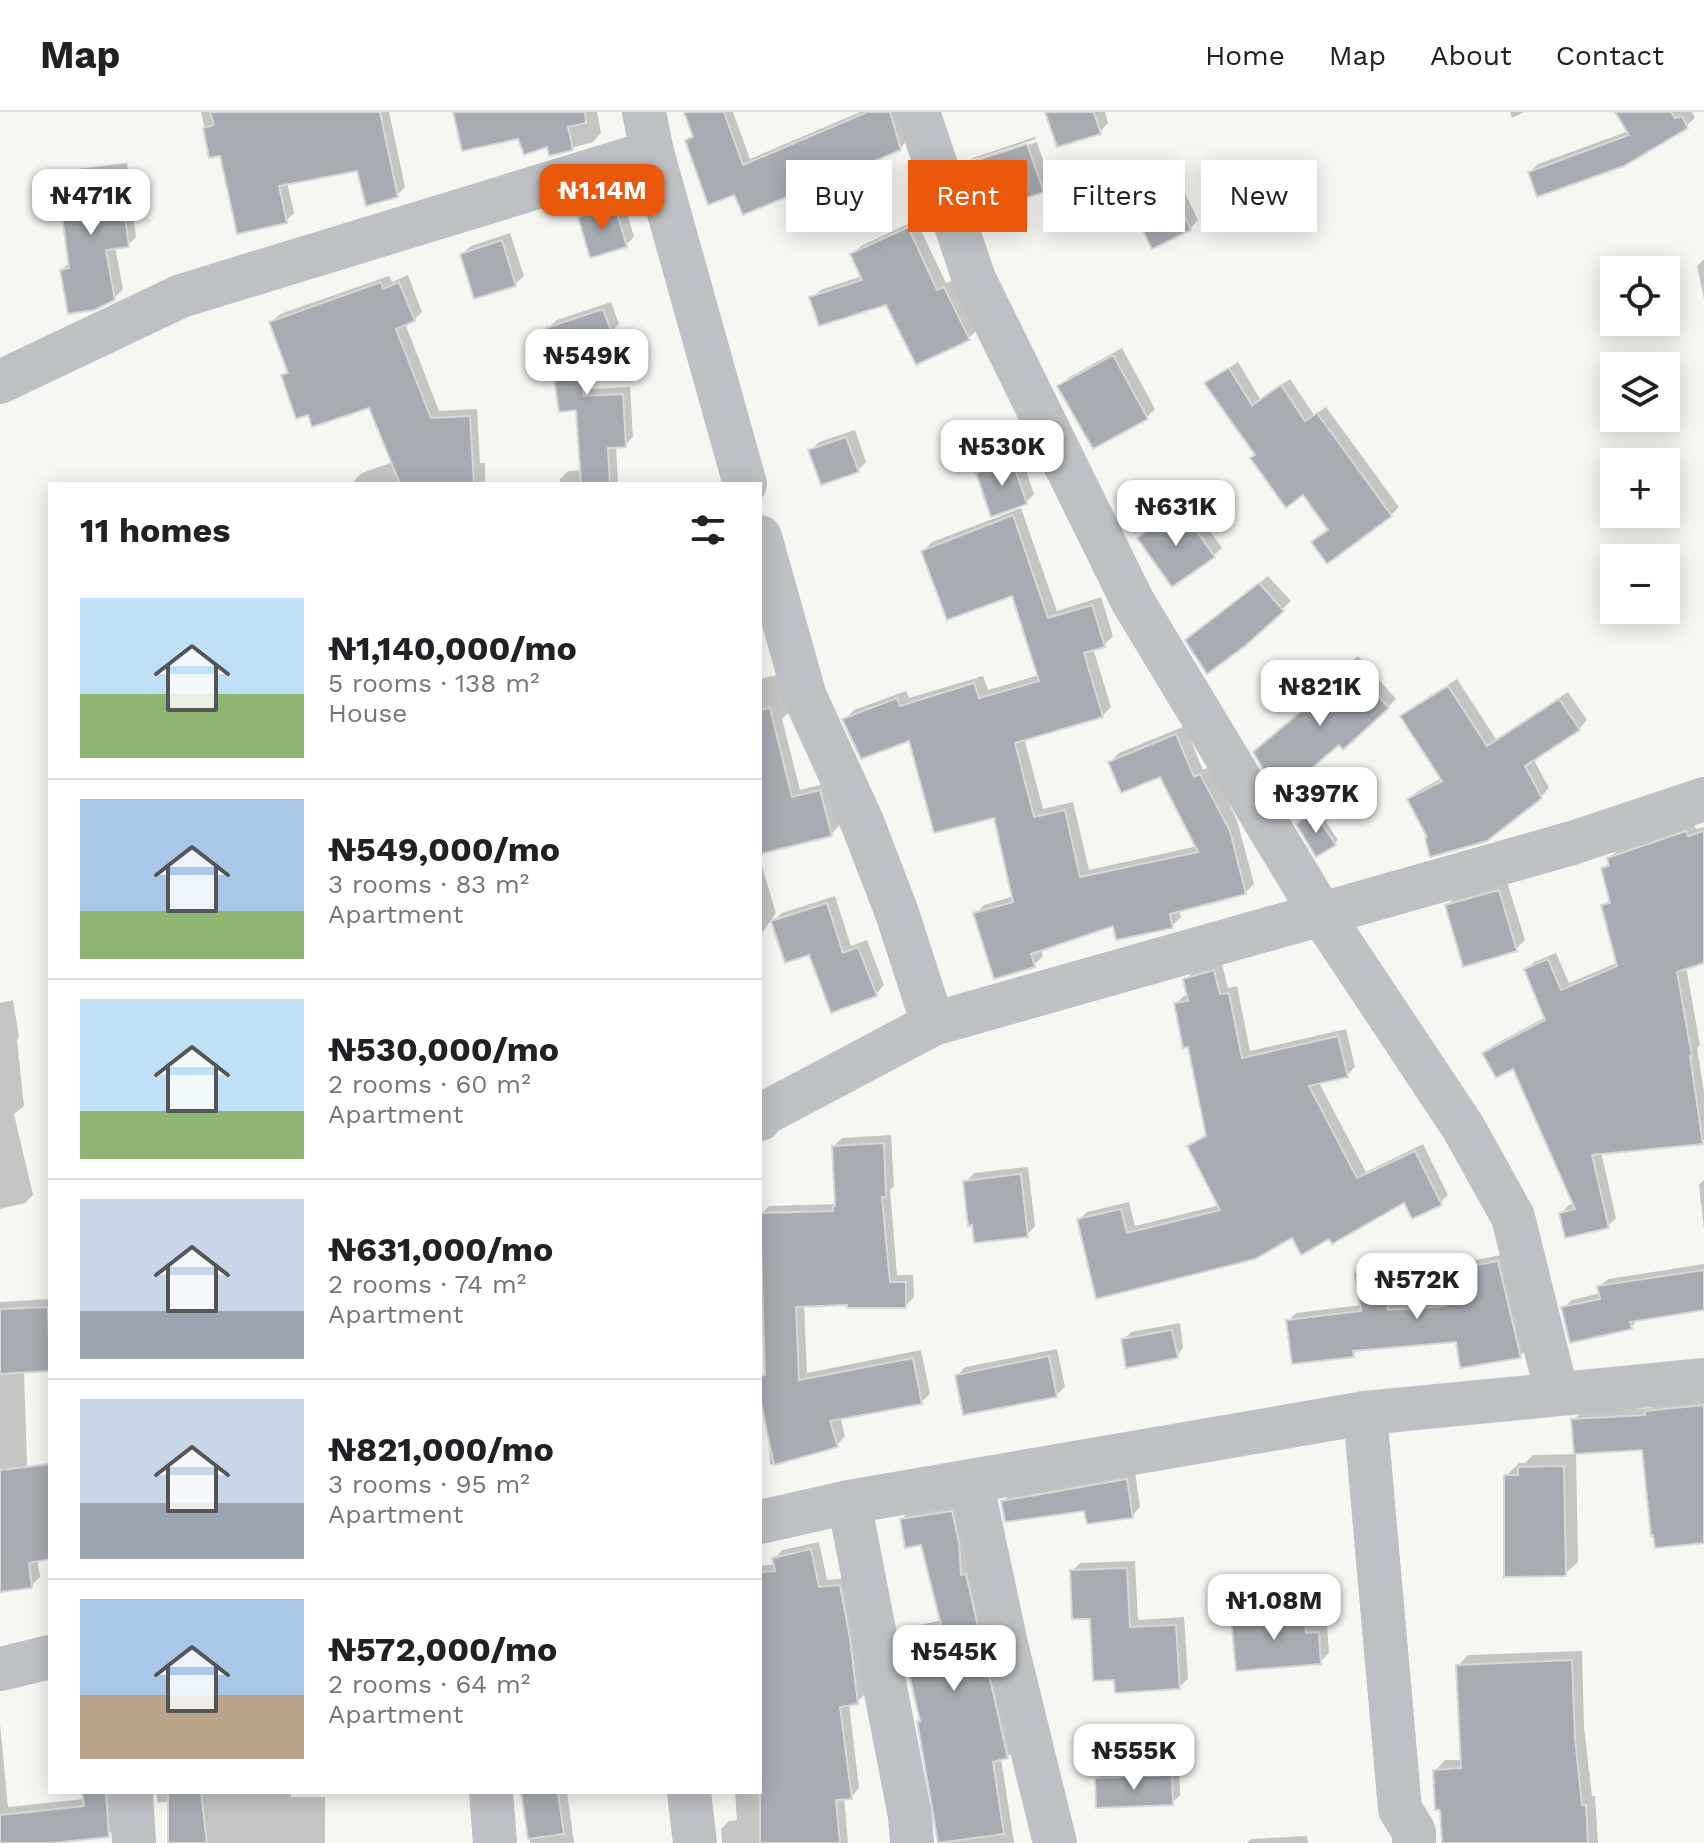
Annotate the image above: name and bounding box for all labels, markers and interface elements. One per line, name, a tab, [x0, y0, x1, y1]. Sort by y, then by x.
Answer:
text: Map	[40, 33, 120, 77]
text: Home	[1205, 39, 1285, 72]
text: Map	[1329, 39, 1386, 72]
text: About	[1430, 39, 1512, 72]
text: Contact	[1556, 39, 1664, 72]
chip: Buy	[786, 160, 892, 232]
chip: Rent	[908, 160, 1027, 232]
chip: Filters	[1043, 160, 1185, 232]
chip: New	[1201, 160, 1317, 232]
pin: ₦1.14M	[537, 164, 667, 232]
pin: ₦471K	[35, 169, 147, 237]
text: ₦1.14M	[557, 175, 647, 205]
text: ₦471K	[50, 180, 132, 210]
map controls	[1600, 256, 1680, 624]
button: locate	[1600, 256, 1680, 336]
pin: ₦549K	[531, 329, 643, 397]
text: ₦549K	[543, 340, 631, 370]
button: layers	[1600, 352, 1680, 432]
pin: ₦530K	[946, 420, 1058, 488]
text: ₦530K	[959, 431, 1045, 461]
button: +	[1600, 448, 1680, 528]
pin: ₦631K	[1120, 480, 1232, 548]
text: ₦631K	[1135, 491, 1217, 521]
icon: filters	[686, 508, 730, 552]
text: 11 homes	[80, 510, 230, 550]
button: −	[1600, 544, 1680, 624]
text: ₦1,140,000/mo	[328, 628, 577, 668]
icon: home	[144, 630, 240, 726]
pin: ₦821K	[1264, 660, 1376, 728]
text: 5 rooms · 138 m²	[328, 668, 539, 698]
text: ₦821K	[1279, 671, 1361, 701]
text: House	[328, 698, 407, 728]
pin: ₦397K	[1260, 767, 1372, 835]
text: ₦397K	[1273, 778, 1359, 808]
text: ₦549,000/mo	[328, 829, 560, 869]
icon: home	[144, 831, 240, 927]
text: 3 rooms · 83 m²	[328, 869, 529, 899]
text: Apartment	[328, 899, 464, 929]
text: ₦530,000/mo	[328, 1029, 559, 1069]
icon: home	[144, 1031, 240, 1127]
text: 2 rooms · 60 m²	[328, 1069, 531, 1099]
text: Apartment	[328, 1099, 464, 1129]
text: ₦631,000/mo	[328, 1229, 553, 1269]
icon: home	[144, 1231, 240, 1327]
pin: ₦572K	[1361, 1253, 1473, 1321]
text: ₦572K	[1374, 1264, 1460, 1294]
text: 2 rooms · 74 m²	[328, 1269, 526, 1299]
text: Apartment	[328, 1299, 464, 1329]
text: ₦821,000/mo	[328, 1429, 554, 1469]
icon: home	[144, 1431, 240, 1527]
text: 3 rooms · 95 m²	[328, 1469, 530, 1499]
text: Apartment	[328, 1499, 464, 1529]
pin: ₦1.08M	[1209, 1574, 1339, 1642]
text: ₦1.08M	[1226, 1585, 1322, 1615]
pin: ₦545K	[898, 1625, 1010, 1693]
text: ₦572,000/mo	[328, 1629, 557, 1669]
icon: home	[144, 1631, 240, 1727]
text: ₦545K	[911, 1636, 997, 1666]
text: 2 rooms · 64 m²	[328, 1669, 530, 1699]
text: Apartment	[328, 1699, 464, 1729]
pin: ₦555K	[1078, 1724, 1190, 1792]
text: ₦555K	[1092, 1735, 1176, 1765]

